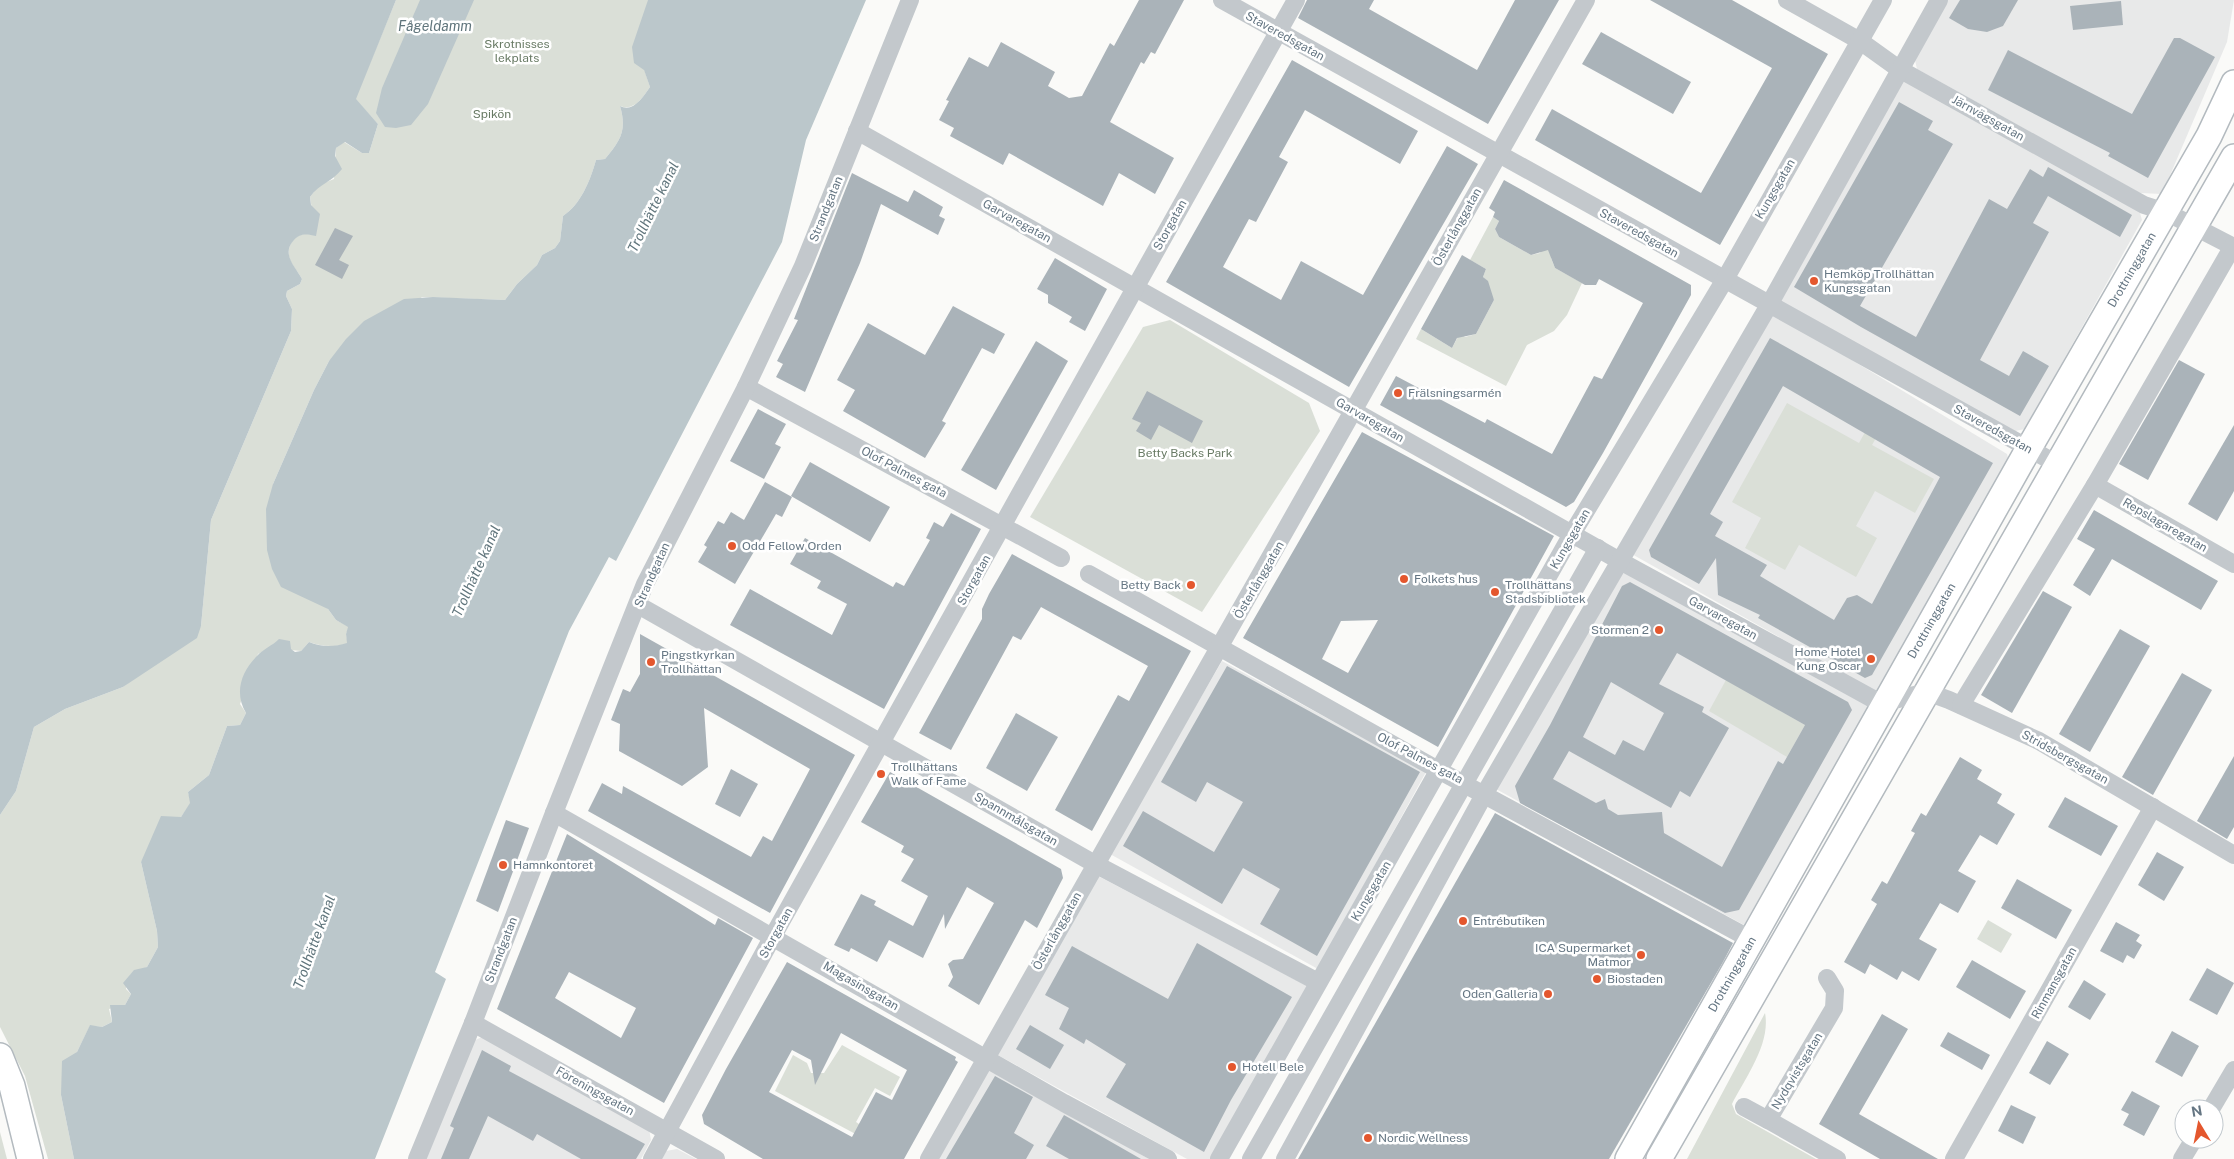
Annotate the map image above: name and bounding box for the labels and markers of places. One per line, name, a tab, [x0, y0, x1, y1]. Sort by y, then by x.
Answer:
place label: Hemköp Trollhättan Kungsgatan	[1824, 267, 1934, 295]
marker: Hemköp Trollhättan Kungsgatan	[1808, 275, 1820, 287]
place label: Frälsningsarmén	[1408, 386, 1502, 400]
marker: Frälsningsarmén	[1392, 387, 1404, 399]
place label: Odd Fellow Orden	[742, 539, 842, 553]
marker: Odd Fellow Orden	[726, 540, 738, 552]
place label: Folkets hus	[1414, 572, 1478, 586]
marker: Folkets hus	[1398, 573, 1410, 585]
place label: Betty Back	[1120, 578, 1181, 592]
place label: Trollhättans Stadsbibliotek	[1505, 578, 1586, 606]
marker: Betty Back	[1185, 579, 1197, 591]
marker: Trollhättans Stadsbibliotek	[1489, 586, 1501, 598]
place label: Stormen 2	[1591, 623, 1649, 637]
marker: Stormen 2	[1653, 624, 1665, 636]
place label: Home Hotel Kung Oscar	[1795, 645, 1861, 673]
place label: Pingstkyrkan Trollhättan	[661, 648, 735, 676]
marker: Home Hotel Kung Oscar	[1865, 653, 1877, 665]
marker: Pingstkyrkan Trollhättan	[645, 656, 657, 668]
place label: Trollhättans Walk of Fame	[891, 760, 967, 788]
marker: Trollhättans Walk of Fame	[875, 768, 887, 780]
place label: Hamnkontoret	[513, 858, 593, 872]
marker: Hamnkontoret	[497, 859, 509, 871]
place label: Entrébutiken	[1473, 914, 1545, 928]
marker: Entrébutiken	[1457, 915, 1469, 927]
place label: ICA Supermarket Matmor	[1535, 941, 1631, 969]
marker: ICA Supermarket Matmor	[1635, 949, 1647, 961]
place label: Biostaden	[1607, 972, 1663, 986]
marker: Biostaden	[1591, 973, 1603, 985]
place label: Oden Galleria	[1462, 987, 1538, 1001]
marker: Oden Galleria	[1542, 988, 1554, 1000]
place label: Hotell Bele	[1242, 1060, 1304, 1074]
marker: Hotell Bele	[1226, 1061, 1238, 1073]
place label: Nordic Wellness	[1378, 1131, 1468, 1145]
marker: Nordic Wellness	[1362, 1132, 1374, 1144]

